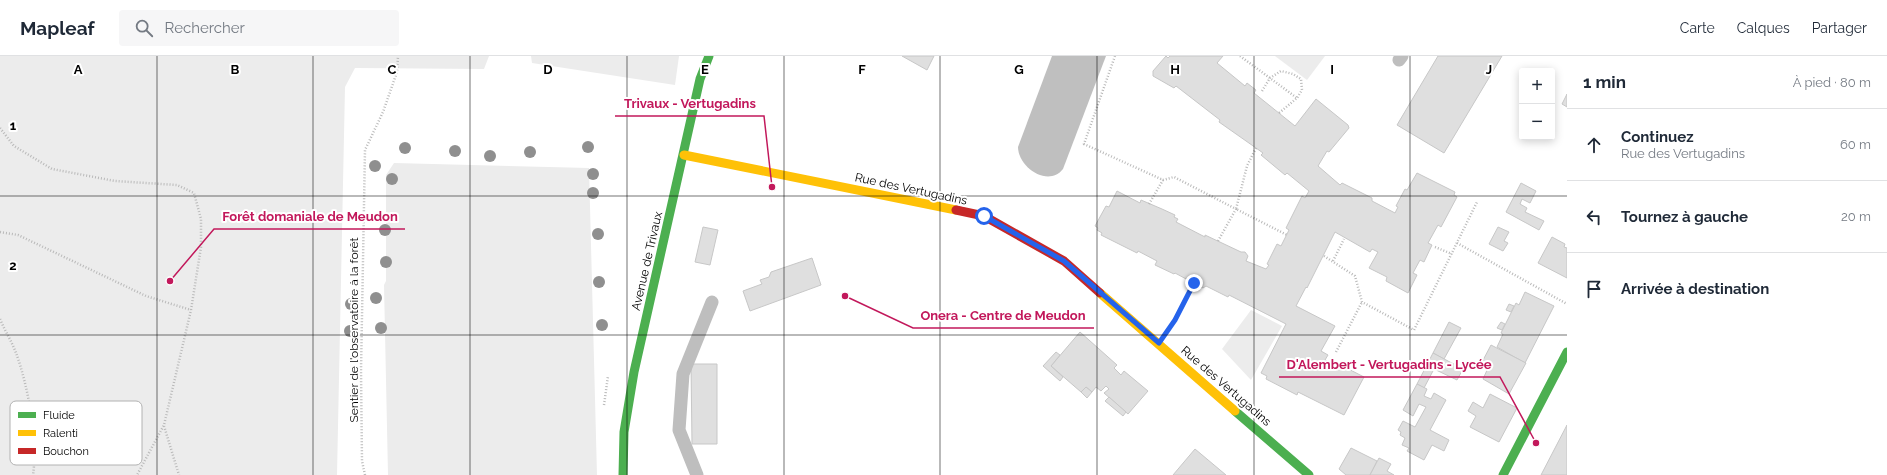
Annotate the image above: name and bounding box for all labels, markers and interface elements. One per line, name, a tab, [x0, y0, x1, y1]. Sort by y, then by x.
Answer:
search box	[119, 10, 399, 46]
text: Mapleaf	[20, 17, 95, 39]
icon: search	[133, 17, 155, 39]
text: Rechercher	[165, 19, 245, 37]
text: Carte	[1680, 20, 1715, 36]
text: Calques	[1737, 20, 1790, 36]
text: Partager	[1812, 20, 1867, 36]
text: A	[74, 62, 83, 77]
text: B	[231, 62, 240, 77]
text: C	[388, 62, 397, 77]
text: D	[543, 62, 553, 77]
text: E	[701, 62, 709, 77]
text: F	[858, 62, 866, 77]
text: G	[1014, 62, 1024, 77]
text: H	[1170, 62, 1180, 77]
text: I	[1330, 62, 1334, 77]
text: J	[1486, 62, 1492, 77]
map controls	[1519, 68, 1555, 140]
button: +	[1519, 68, 1555, 104]
text: 1 min	[1583, 72, 1626, 92]
text: À pied · 80 m	[1793, 75, 1871, 90]
callout: Trivaux - Vertugadins	[615, 91, 764, 116]
text: Trivaux - Vertugadins	[624, 96, 756, 111]
button: −	[1519, 104, 1555, 140]
text: 1	[10, 118, 17, 133]
text: Continuez	[1621, 128, 1694, 146]
icon: ahead	[1583, 134, 1605, 156]
text: 60 m	[1840, 137, 1871, 152]
text: Rue des Vertugadins	[1621, 146, 1745, 161]
street label: Rue des Vertugadins	[854, 170, 969, 208]
callout: Forêt domaniale de Meudon	[214, 204, 405, 229]
icon: left	[1583, 206, 1605, 228]
route start	[975, 207, 993, 225]
text: Tournez à gauche	[1621, 208, 1748, 226]
text: Forêt domaniale de Meudon	[222, 209, 398, 224]
text: 20 m	[1841, 209, 1871, 224]
street label: Avenue de Trivaux	[629, 210, 665, 312]
street label: Sentier de l'observatoire à la forêt	[347, 237, 361, 423]
text: 2	[9, 258, 17, 273]
route end	[1185, 274, 1203, 292]
icon: arrive	[1583, 278, 1605, 300]
text: Arrivée à destination	[1621, 280, 1769, 298]
callout: Onera - Centre de Meudon	[913, 303, 1094, 328]
text: Onera - Centre de Meudon	[920, 308, 1086, 323]
street label: Rue des Vertugadins	[1178, 343, 1274, 429]
callout: D'Alembert - Vertugadins - Lycée	[1279, 352, 1500, 377]
text: D'Alembert - Vertugadins - Lycée	[1286, 357, 1492, 372]
legend	[10, 401, 142, 465]
text: Fluide	[43, 409, 75, 422]
text: Ralenti	[43, 427, 78, 440]
text: Bouchon	[43, 445, 89, 458]

